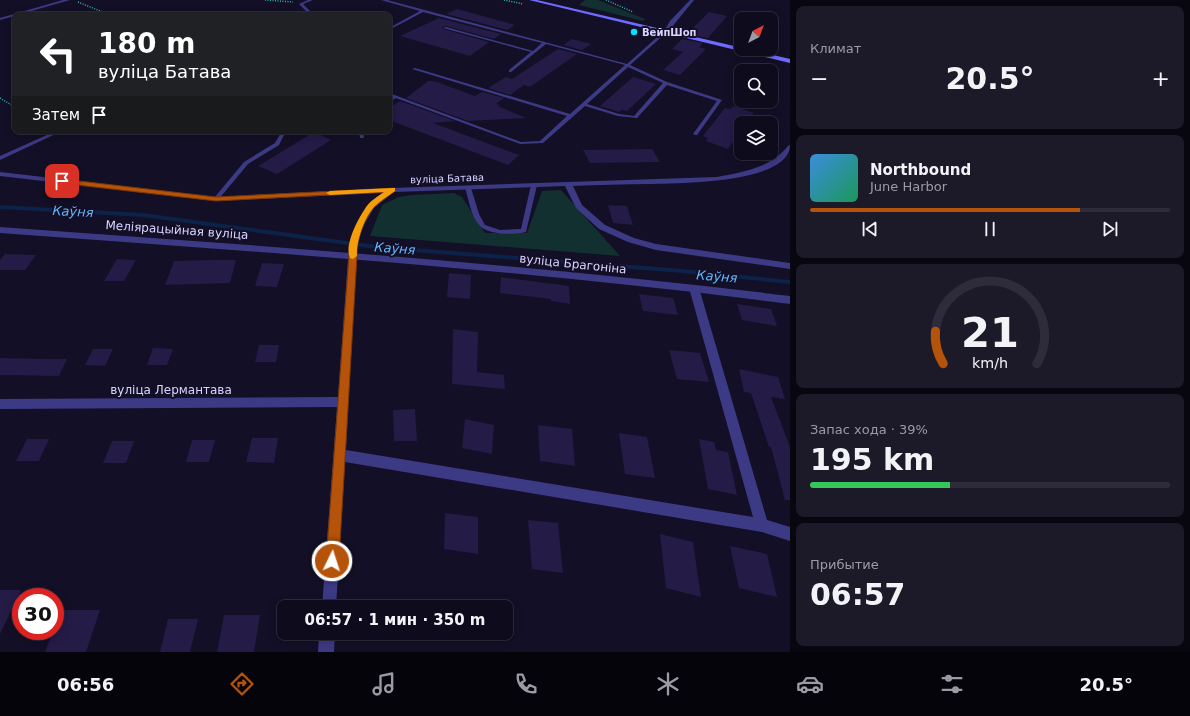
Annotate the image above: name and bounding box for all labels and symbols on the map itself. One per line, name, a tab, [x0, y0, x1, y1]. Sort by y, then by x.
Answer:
north arrow	[734, 12, 778, 56]
marker: ВейпШоп	[629, 27, 639, 37]
place label: ВейпШоп	[642, 27, 697, 38]
pin	[45, 164, 79, 198]
street label: вуліца Батава	[410, 172, 484, 185]
water label: Каўня	[52, 203, 94, 220]
street label: Меліярацыйная вуліца	[105, 218, 249, 242]
water label: Каўня	[374, 239, 416, 258]
street label: вуліца Брагоніна	[519, 251, 627, 277]
water label: Каўня	[696, 267, 738, 286]
street label: вуліца Лермантава	[110, 383, 232, 397]
position arrow	[311, 540, 353, 582]
speed limit sign: 30	[12, 588, 64, 640]

